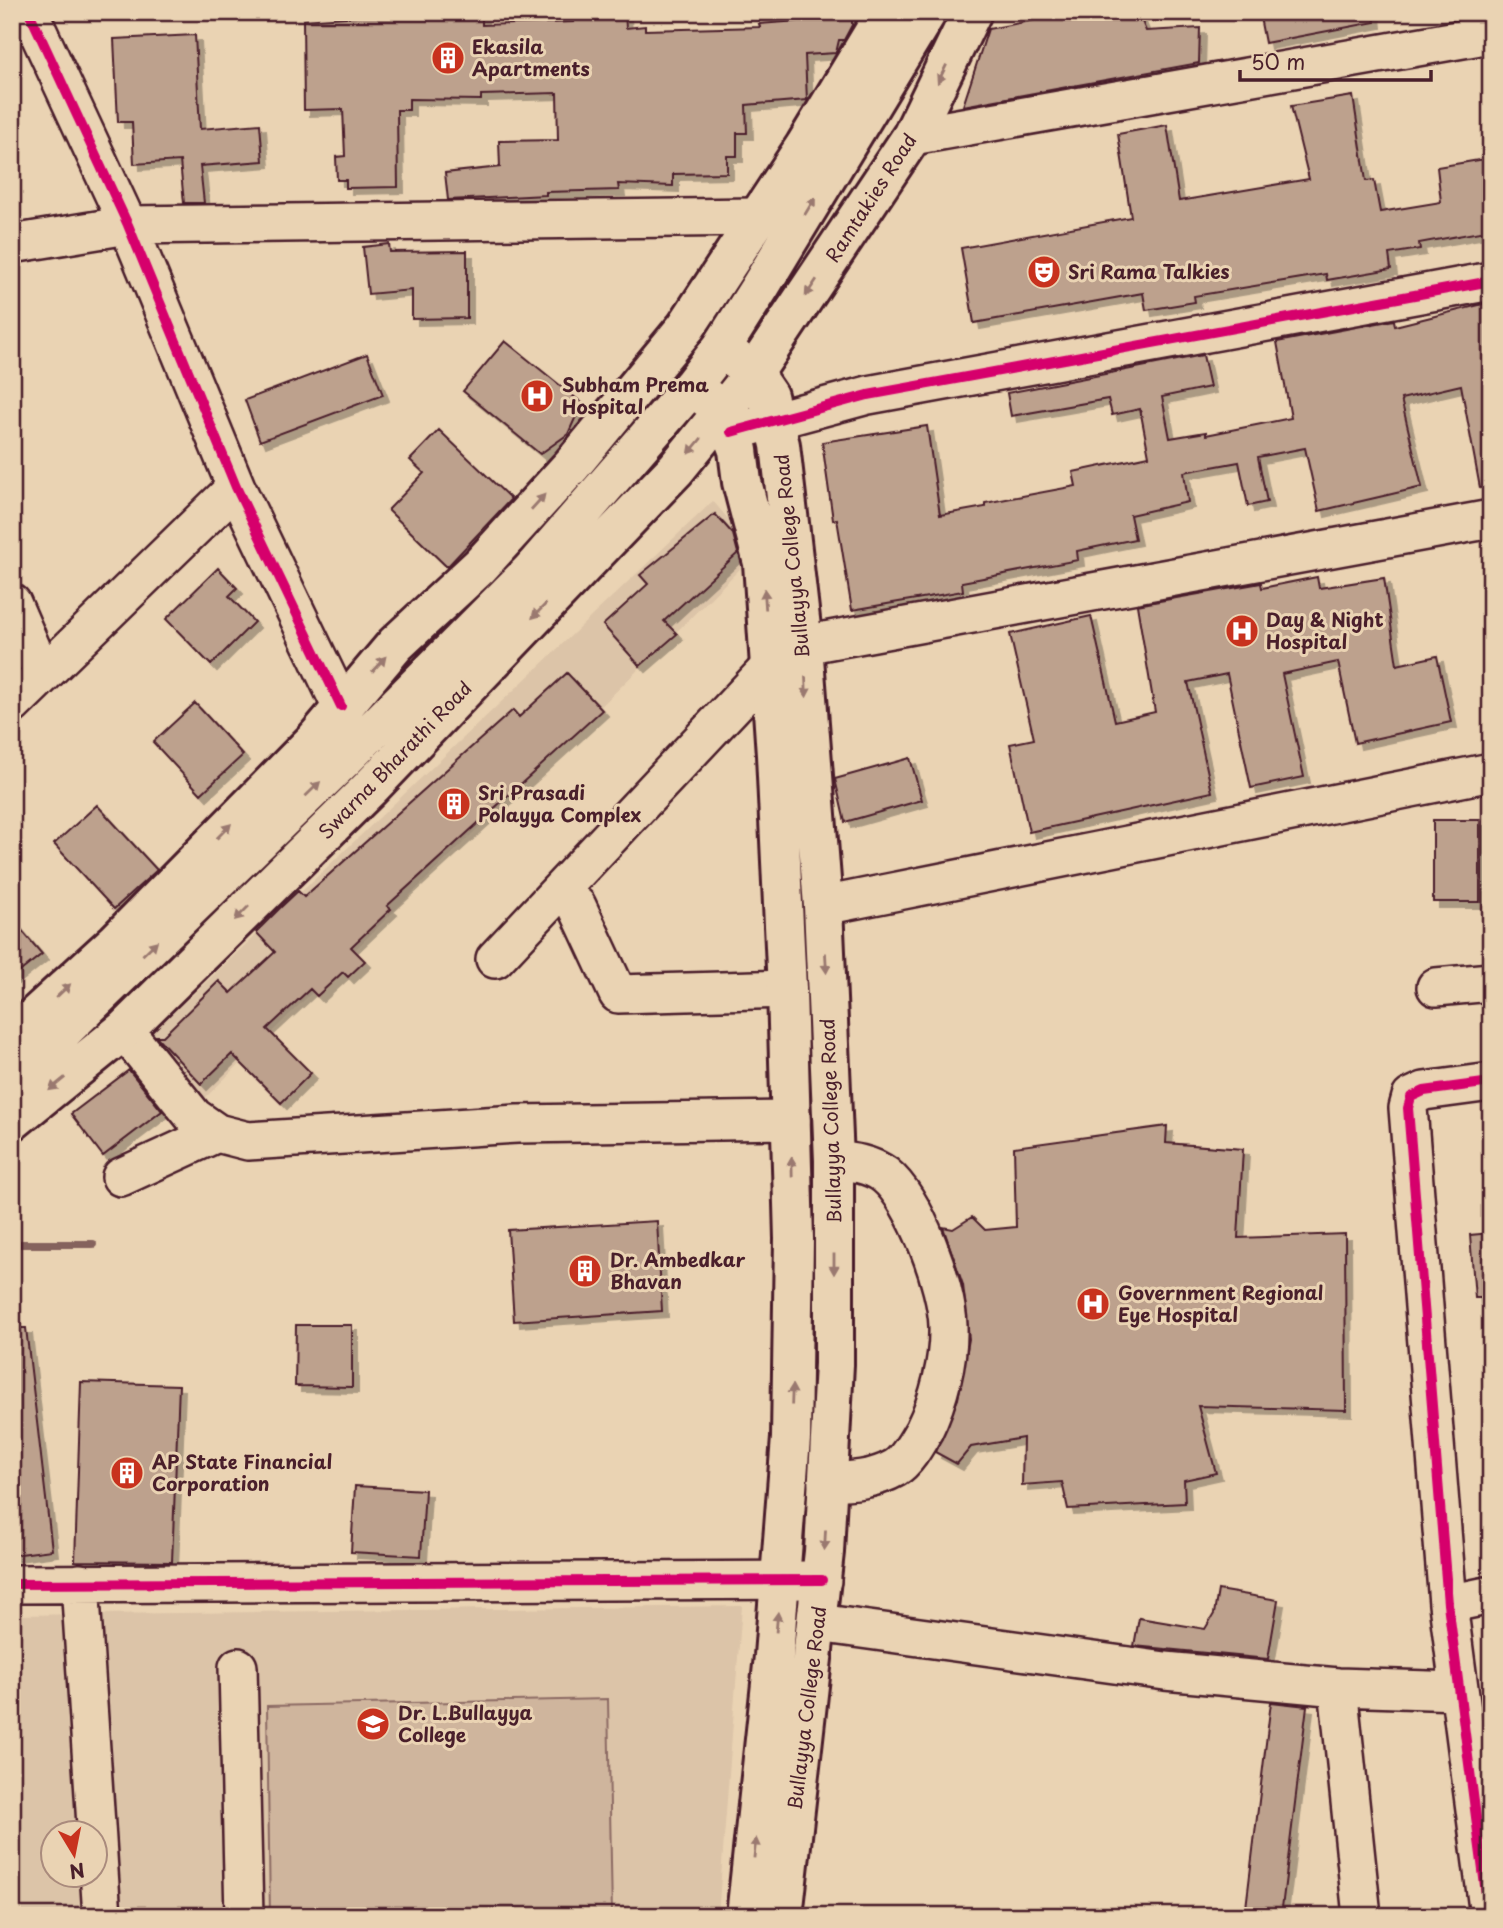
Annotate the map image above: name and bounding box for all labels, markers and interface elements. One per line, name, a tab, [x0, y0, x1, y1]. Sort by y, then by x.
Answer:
place label: Ekasila Apartments	[472, 32, 590, 82]
scale bar	[1240, 38, 1431, 82]
building icon: Ekasila Apartments	[429, 39, 467, 77]
text: 50 m	[1251, 45, 1305, 77]
one-way arrow	[936, 64, 948, 84]
street label: Ramtakies Road	[818, 127, 922, 268]
one-way arrow	[804, 197, 816, 216]
theatre icon: Sri Rama Talkies	[1025, 253, 1063, 291]
place label: Sri Rama Talkies	[1068, 257, 1230, 285]
one-way arrow	[805, 279, 818, 298]
place label: Subham Prema Hospital	[562, 370, 709, 420]
hospital icon: Subham Prema Hospital	[518, 377, 556, 415]
one-way arrow	[688, 437, 703, 454]
street label: Bullayya College Road	[766, 453, 816, 660]
one-way arrow	[530, 493, 546, 511]
one-way arrow	[759, 587, 770, 609]
one-way arrow	[531, 603, 548, 620]
place label: Day & Night Hospital	[1266, 605, 1384, 655]
hospital icon: Day & Night Hospital	[1223, 612, 1261, 650]
one-way arrow	[370, 656, 386, 673]
street label: Swarna Bharathi Road	[311, 674, 477, 845]
one-way arrow	[800, 677, 811, 699]
place label: Sri Prasadi Polayya Complex	[478, 778, 642, 828]
one-way arrow	[304, 782, 321, 798]
building icon: Sri Prasadi Polayya Complex	[435, 785, 473, 823]
one-way arrow	[216, 823, 232, 840]
one-way arrow	[234, 905, 251, 921]
one-way arrow	[141, 940, 158, 956]
one-way arrow	[821, 952, 832, 974]
one-way arrow	[54, 984, 71, 1000]
street label: Bullayya College Road	[812, 1018, 848, 1224]
one-way arrow	[49, 1076, 66, 1091]
one-way arrow	[786, 1156, 798, 1178]
place label: Dr. Ambedkar Bhavan	[610, 1245, 745, 1295]
building icon: Dr. Ambedkar Bhavan	[566, 1252, 604, 1290]
one-way arrow	[828, 1253, 840, 1275]
place label: Government Regional Eye Hospital	[1118, 1278, 1323, 1328]
hospital icon: Government Regional Eye Hospital	[1074, 1285, 1112, 1323]
one-way arrow	[787, 1383, 798, 1405]
place label: AP State Financial Corporation	[152, 1447, 333, 1497]
building icon: AP State Financial Corporation	[108, 1454, 146, 1492]
one-way arrow	[819, 1530, 830, 1552]
street label: Bullayya College Road	[780, 1604, 832, 1812]
one-way arrow	[772, 1610, 783, 1632]
place label: Dr. L.Bullayya College	[398, 1698, 532, 1748]
school or university icon: Dr. L.Bullayya College	[354, 1705, 392, 1743]
north arrow	[38, 1820, 108, 1890]
one-way arrow	[750, 1837, 761, 1859]
text: N	[67, 1857, 87, 1887]

